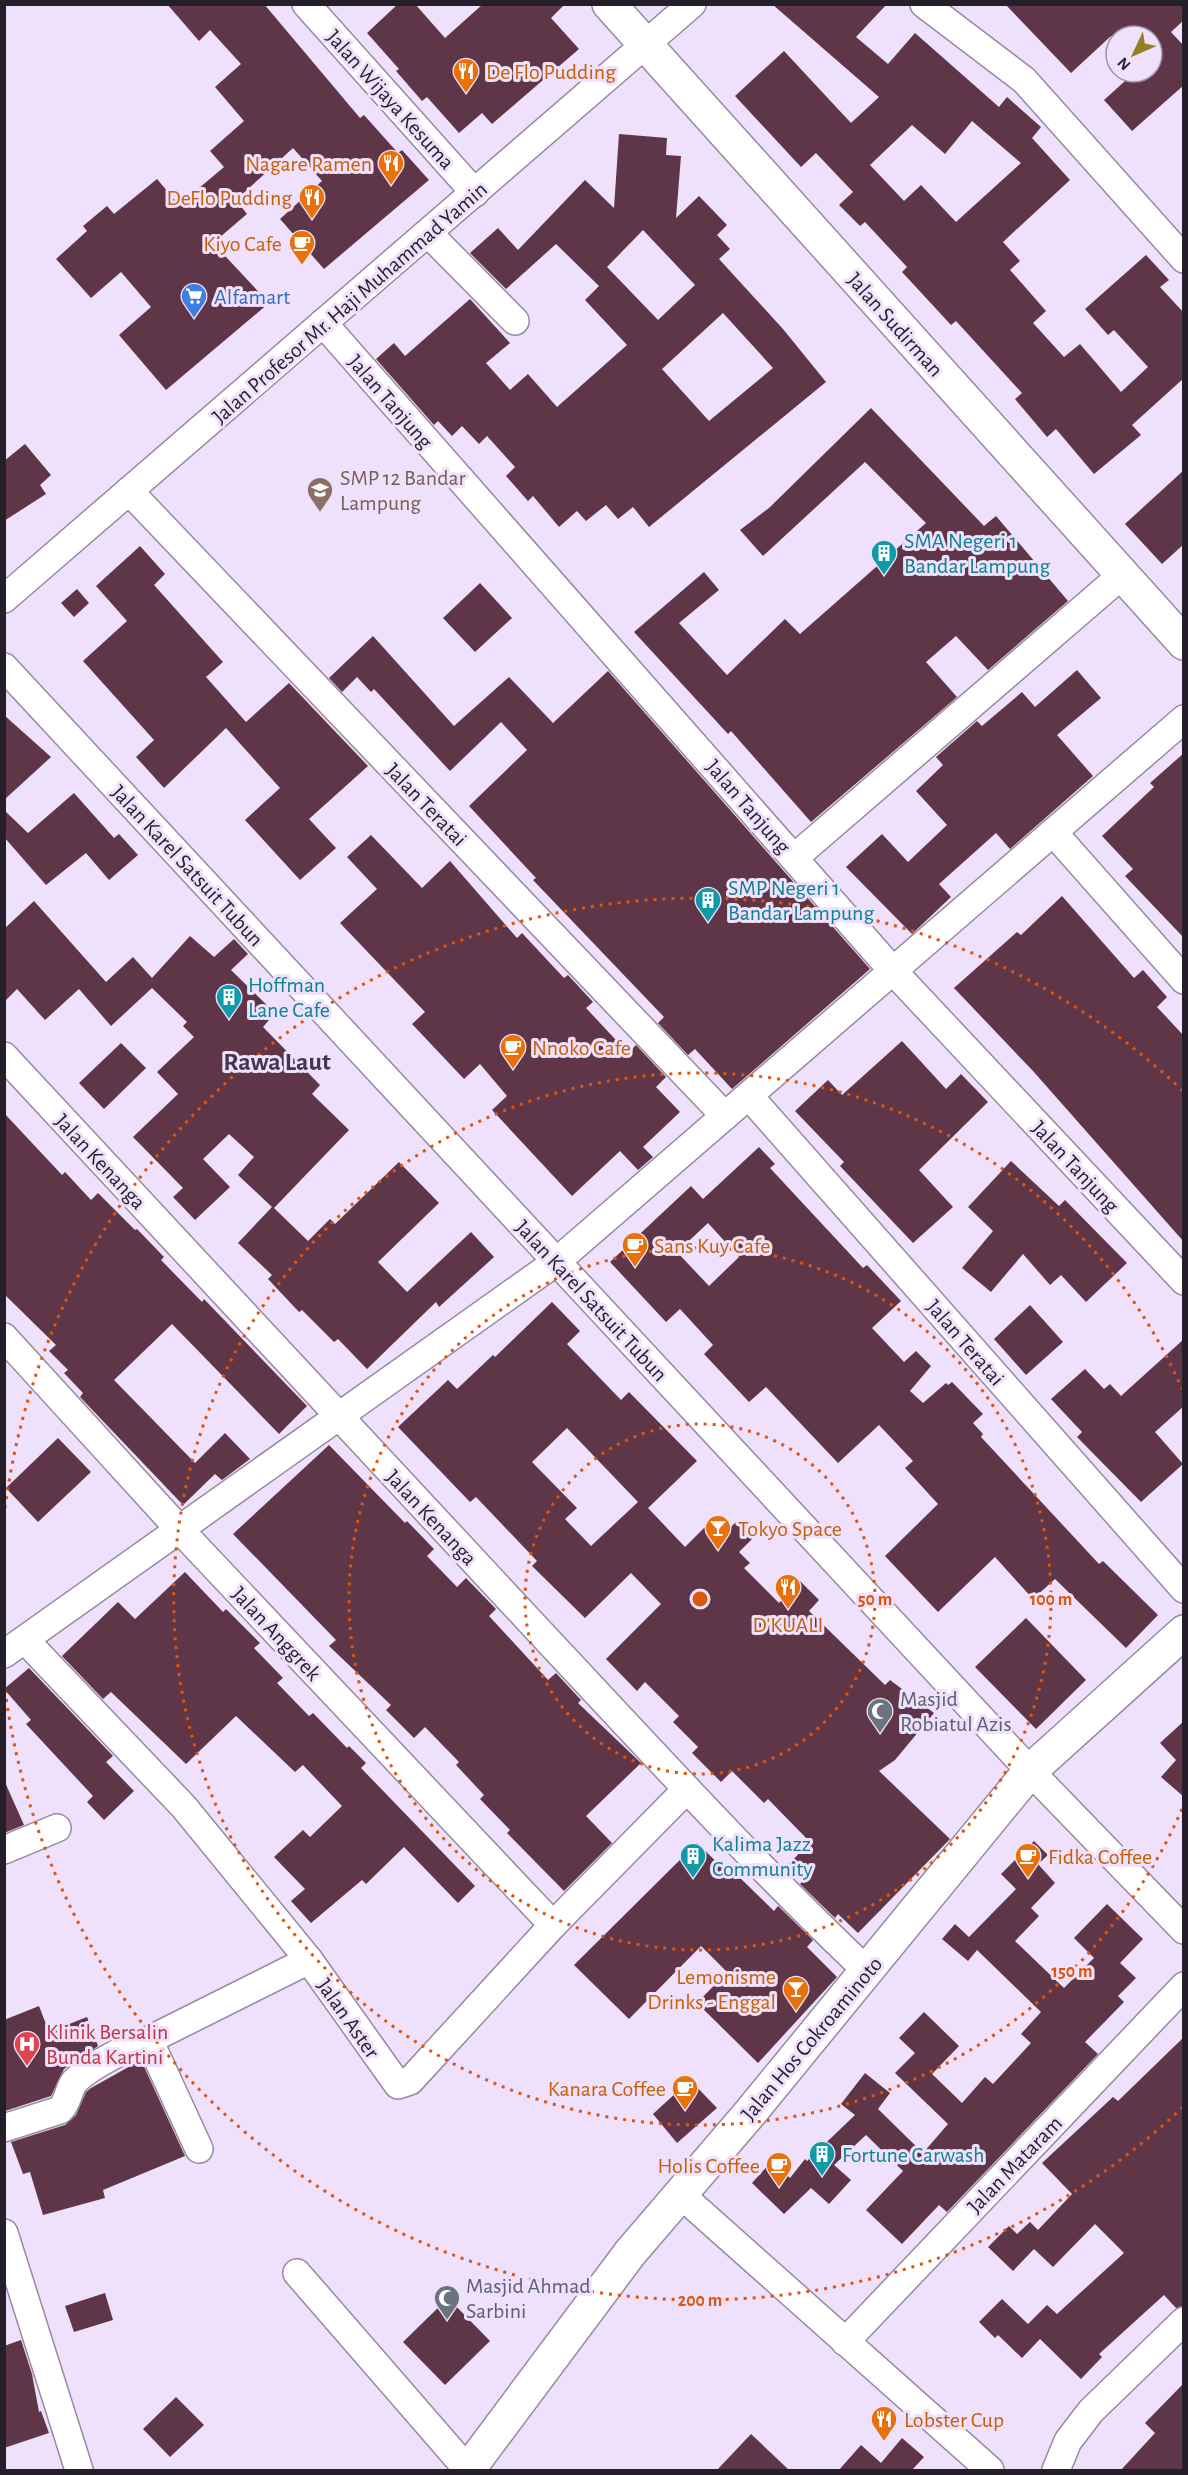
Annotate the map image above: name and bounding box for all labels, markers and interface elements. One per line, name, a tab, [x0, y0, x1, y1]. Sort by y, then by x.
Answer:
north arrow	[1104, 24, 1164, 84]
street label: Jalan Wijaya Kesuma	[322, 26, 458, 174]
text: N	[1114, 54, 1134, 73]
restaurant icon: De Flo Pudding	[451, 56, 481, 94]
place label: De Flo Pudding	[486, 61, 616, 83]
restaurant icon: Nagare Ramen	[376, 148, 406, 186]
place label: Nagare Ramen	[245, 153, 372, 175]
street label: Jalan Profesor Mr. Haji Muhammad Yamin	[208, 178, 491, 428]
restaurant icon: DeFlo Pudding	[297, 182, 327, 220]
place label: DeFlo Pudding	[166, 187, 292, 209]
cafe icon: Kiyo Cafe	[287, 228, 317, 266]
place label: Kiyo Cafe	[203, 233, 282, 255]
street label: Jalan Sudirman	[843, 269, 947, 381]
supermarket icon: Alfamart	[179, 281, 209, 319]
place label: Alfamart	[214, 286, 290, 308]
street label: Jalan Tanjung	[344, 351, 437, 453]
place label: SMP 12 Bandar Lampung	[340, 467, 466, 514]
school or university icon: SMP 12 Bandar Lampung	[305, 475, 335, 513]
place label: SMA Negeri 1 Bandar Lampung	[904, 530, 1050, 577]
building icon: SMA Negeri 1 Bandar Lampung	[869, 538, 899, 576]
street label: Jalan Tanjung	[702, 756, 795, 858]
street label: Jalan Teratai	[382, 759, 471, 850]
street label: Jalan Karel Satsuit Tubun	[107, 781, 267, 951]
place label: SMP Negeri 1 Bandar Lampung	[728, 877, 874, 924]
building icon: SMP Negeri 1 Bandar Lampung	[693, 885, 723, 923]
place label: Hoffman Lane Cafe	[248, 974, 330, 1021]
building icon: Hoffman Lane Cafe	[214, 982, 244, 1020]
cafe icon: Nnoko Cafe	[498, 1032, 528, 1070]
place label: Nnoko Cafe	[532, 1037, 631, 1059]
district label: Rawa Laut	[223, 1049, 331, 1075]
street label: Jalan Kenanga	[51, 1110, 150, 1214]
street label: Jalan Tanjung	[1028, 1117, 1123, 1217]
street label: Jalan Karel Satsuit Tubun	[511, 1216, 671, 1386]
cafe icon: Sans Kuy Cafe	[620, 1230, 650, 1268]
place label: Sans Kuy Cafe	[654, 1235, 770, 1257]
street label: Jalan Teratai	[922, 1295, 1008, 1390]
street label: Jalan Kenanga	[382, 1466, 481, 1570]
bar icon: Tokyo Space	[703, 1513, 733, 1551]
place label: Tokyo Space	[738, 1518, 842, 1540]
restaurant icon: D'KUALI	[773, 1572, 803, 1610]
street label: Jalan Anggrek	[227, 1582, 325, 1685]
centre of rings	[690, 1589, 710, 1609]
text: 50 m	[858, 1591, 892, 1609]
text: 100 m	[1030, 1591, 1072, 1609]
place label: D'KUALI	[753, 1614, 823, 1636]
place label: Masjid Robiatul Azis	[900, 1688, 1012, 1735]
mosque icon: Masjid Robiatul Azis	[865, 1696, 895, 1734]
place label: Kalima Jazz Community	[712, 1833, 813, 1880]
building icon: Kalima Jazz Community	[678, 1841, 708, 1879]
cafe icon: Fidka Coffee	[1013, 1841, 1043, 1879]
place label: Fidka Coffee	[1048, 1846, 1152, 1868]
street label: Jalan Hos Cokroaminoto	[737, 1953, 887, 2125]
text: 150 m	[1052, 1963, 1092, 1981]
place label: Lemonisme Drinks - Enggal	[647, 1966, 776, 2013]
bar icon: Lemonisme Drinks - Enggal	[781, 1974, 811, 2012]
street label: Jalan Aster	[313, 1975, 383, 2062]
place label: Klinik Bersalin Bunda Kartini	[46, 2021, 168, 2068]
hospital icon: Klinik Bersalin Bunda Kartini	[12, 2029, 42, 2067]
cafe icon: Kanara Coffee	[670, 2073, 700, 2111]
place label: Kanara Coffee	[548, 2078, 666, 2100]
street label: Jalan Mataram	[963, 2112, 1066, 2218]
building icon: Fortune Carwash	[807, 2139, 837, 2177]
place label: Fortune Carwash	[842, 2144, 985, 2166]
cafe icon: Holis Coffee	[764, 2150, 794, 2188]
place label: Holis Coffee	[658, 2155, 760, 2177]
place label: Masjid Ahmad Sarbini	[466, 2275, 591, 2322]
mosque icon: Masjid Ahmad Sarbini	[432, 2283, 462, 2321]
text: 200 m	[678, 2292, 722, 2310]
restaurant icon: Lobster Cup	[869, 2404, 899, 2442]
place label: Lobster Cup	[904, 2409, 1004, 2431]

